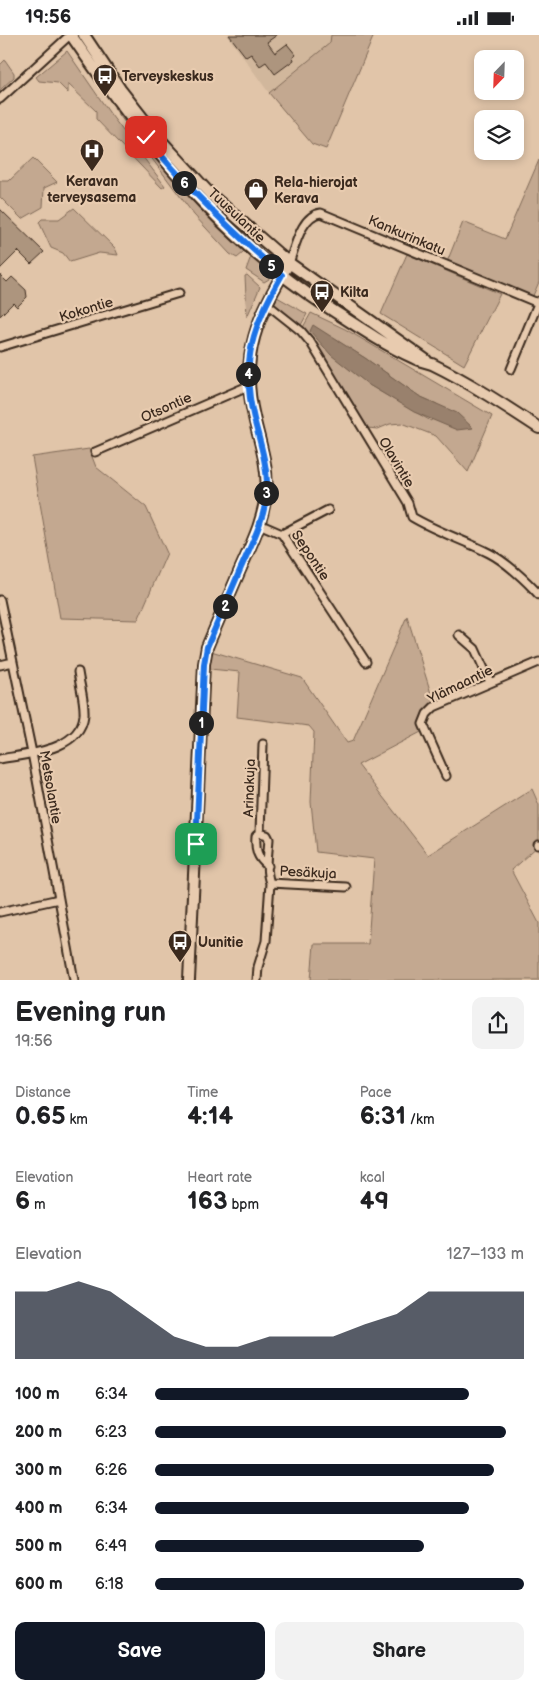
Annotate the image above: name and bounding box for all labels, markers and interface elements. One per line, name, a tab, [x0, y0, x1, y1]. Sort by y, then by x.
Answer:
text: 19:56	[25, 6, 71, 29]
north arrow	[474, 50, 524, 100]
map controls	[474, 50, 524, 160]
bus stop icon: Terveyskeskus	[92, 63, 118, 97]
place label: Terveyskeskus	[122, 68, 214, 85]
button: layers	[474, 110, 524, 160]
pin	[125, 116, 167, 158]
icon: check	[132, 123, 160, 151]
hospital icon: Keravan terveysasema	[79, 138, 105, 172]
pin: 6	[172, 171, 196, 195]
place label: Keravan terveysasema	[47, 173, 136, 206]
place label: Rela-hierojat Kerava	[274, 174, 358, 207]
text: 6	[180, 175, 189, 192]
shop icon: Rela-hierojat Kerava	[243, 177, 269, 211]
street label: Tuusulantie	[204, 184, 269, 246]
street label: Kankurinkatu	[366, 212, 448, 259]
pin: 5	[258, 253, 284, 279]
text: 5	[267, 258, 276, 275]
bus stop icon: Kilta	[309, 279, 335, 313]
place label: Kilta	[340, 284, 369, 301]
street label: Kokontie	[57, 293, 115, 326]
pin: 4	[236, 361, 260, 387]
text: 4	[244, 366, 253, 383]
street label: Otsontie	[138, 389, 194, 426]
street label: Olavintie	[375, 434, 418, 490]
pin: 3	[254, 481, 278, 505]
text: 3	[262, 485, 271, 502]
street label: Sepontie	[288, 527, 333, 584]
pin: 2	[212, 593, 238, 619]
text: 2	[221, 598, 230, 615]
street label: Ylämaantie	[424, 661, 496, 708]
pin: 1	[188, 711, 214, 735]
text: 1	[199, 715, 204, 732]
street label: Metsolantie	[36, 749, 65, 825]
street label: Arinakuja	[240, 758, 259, 818]
pin	[175, 823, 217, 865]
icon: arrive	[182, 830, 210, 858]
street label: Pesäkuja	[279, 863, 337, 882]
bus stop icon: Uunitie	[167, 929, 193, 963]
place label: Uunitie	[198, 934, 243, 951]
text: Evening run	[15, 996, 166, 1029]
button: share	[472, 997, 524, 1049]
text: 19:56	[15, 1032, 53, 1051]
text: Distance	[15, 1084, 71, 1101]
text: Time	[187, 1084, 218, 1101]
text: Pace	[360, 1084, 392, 1101]
text: 0.65	[15, 1101, 66, 1132]
text: 4:14	[187, 1101, 233, 1132]
text: 6:31	[360, 1101, 406, 1132]
text: km	[66, 1111, 88, 1128]
text: /km	[406, 1111, 434, 1128]
text: Elevation	[15, 1169, 73, 1186]
text: Heart rate	[187, 1169, 252, 1186]
text: kcal	[360, 1169, 385, 1186]
text: 6	[15, 1186, 30, 1217]
text: 163	[187, 1186, 228, 1217]
text: 49	[360, 1186, 389, 1217]
text: m	[30, 1196, 46, 1213]
text: bpm	[228, 1196, 259, 1213]
text: Elevation	[15, 1245, 82, 1264]
text: 127–133 m	[447, 1245, 524, 1264]
text: 100 m	[15, 1385, 60, 1404]
text: 6:34	[95, 1385, 128, 1404]
text: 200 m	[15, 1423, 62, 1442]
text: 6:23	[95, 1423, 127, 1442]
text: 300 m	[15, 1461, 62, 1480]
text: 6:26	[95, 1461, 127, 1480]
text: 400 m	[15, 1499, 62, 1518]
text: 6:34	[95, 1499, 128, 1518]
text: 500 m	[15, 1537, 62, 1556]
text: 6:49	[95, 1537, 127, 1556]
text: 600 m	[15, 1575, 63, 1594]
text: 6:18	[95, 1575, 124, 1594]
button: Save	[15, 1622, 265, 1680]
button: Share	[275, 1622, 524, 1680]

